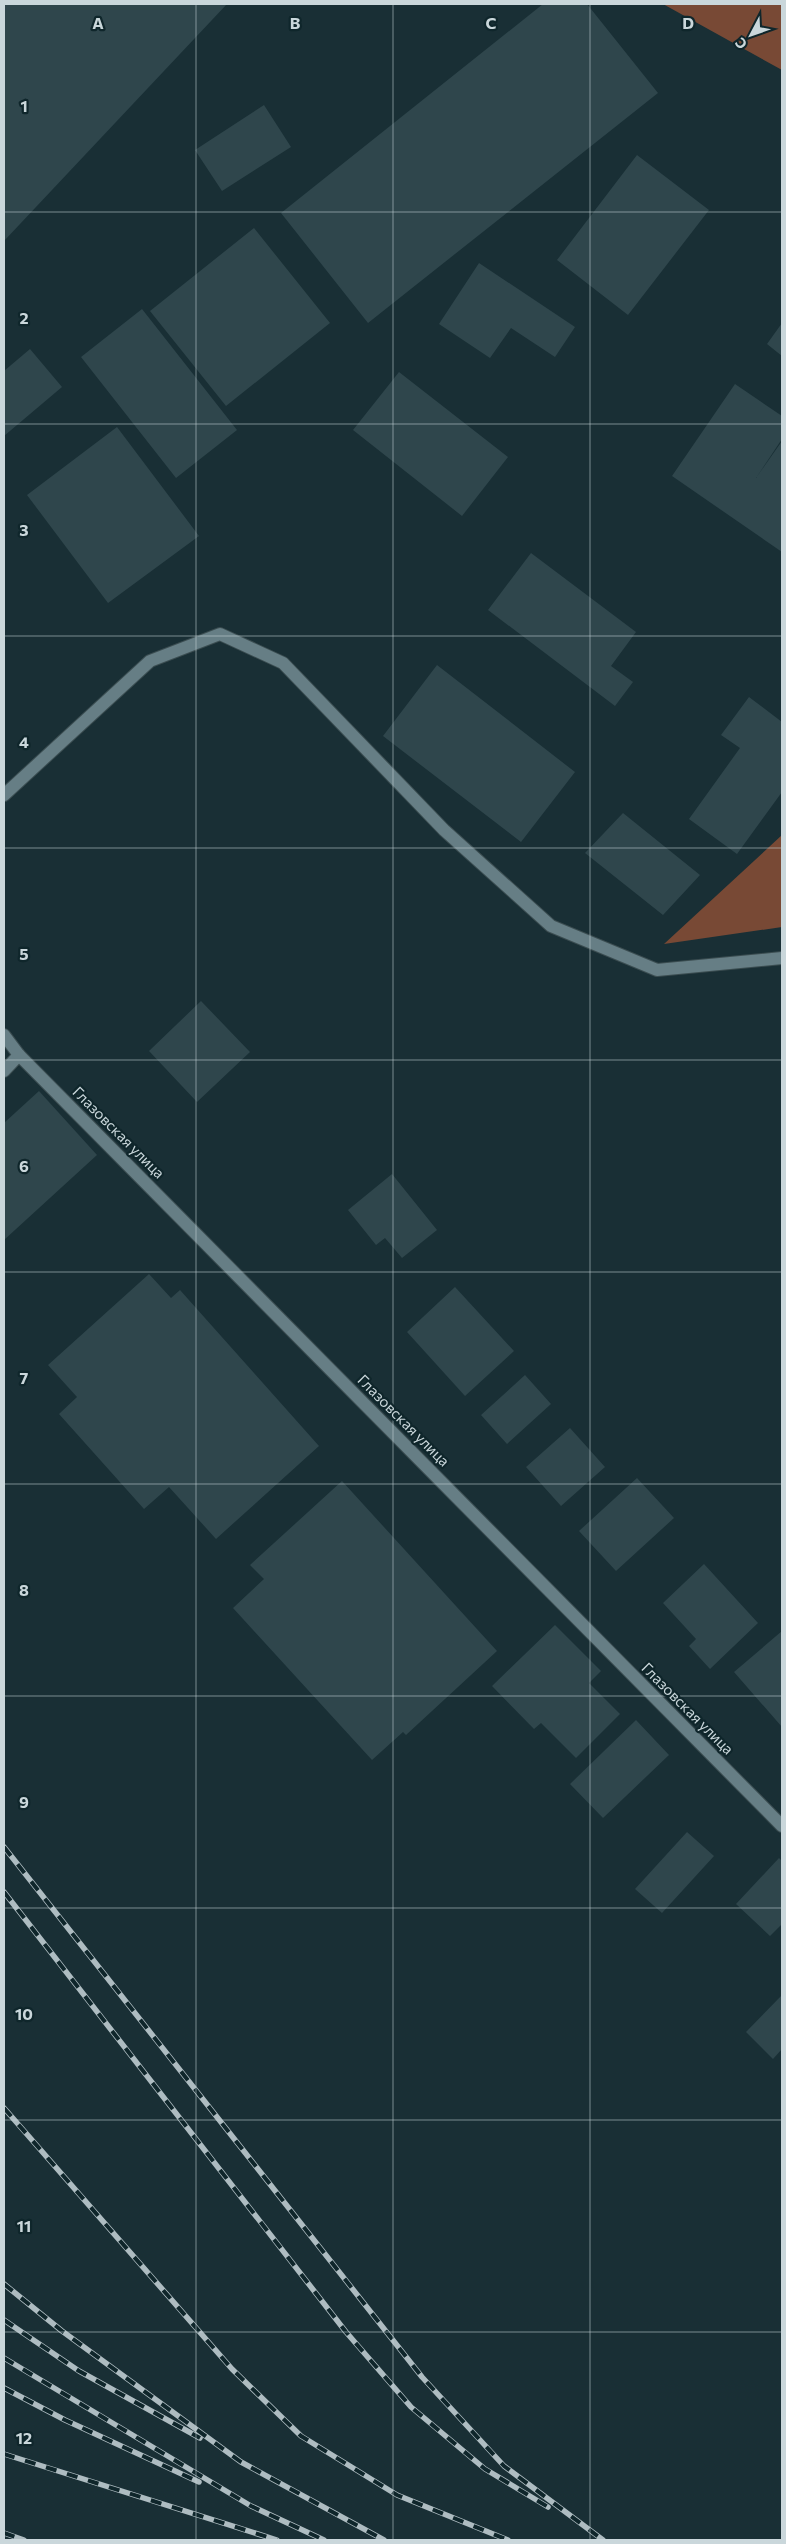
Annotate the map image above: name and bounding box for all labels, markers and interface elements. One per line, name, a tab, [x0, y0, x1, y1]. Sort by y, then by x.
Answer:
north arrow	[726, 10, 776, 60]
text: A	[92, 13, 104, 32]
text: B	[290, 13, 301, 32]
text: C	[486, 13, 497, 32]
text: D	[682, 13, 694, 32]
text: С	[731, 35, 750, 53]
text: 1	[20, 96, 28, 115]
text: 2	[19, 308, 29, 327]
text: 3	[19, 520, 29, 539]
text: 4	[19, 732, 29, 751]
text: 5	[19, 944, 29, 963]
street label: Глазовская улица	[69, 1082, 169, 1182]
text: 6	[19, 1156, 29, 1175]
text: 7	[20, 1368, 29, 1387]
street label: Глазовская улица	[354, 1370, 454, 1470]
text: 8	[19, 1580, 29, 1599]
street label: Глазовская улица	[638, 1658, 738, 1758]
text: 9	[19, 1792, 29, 1811]
text: 10	[15, 2004, 33, 2023]
text: 11	[17, 2216, 31, 2235]
text: 12	[16, 2428, 32, 2447]

